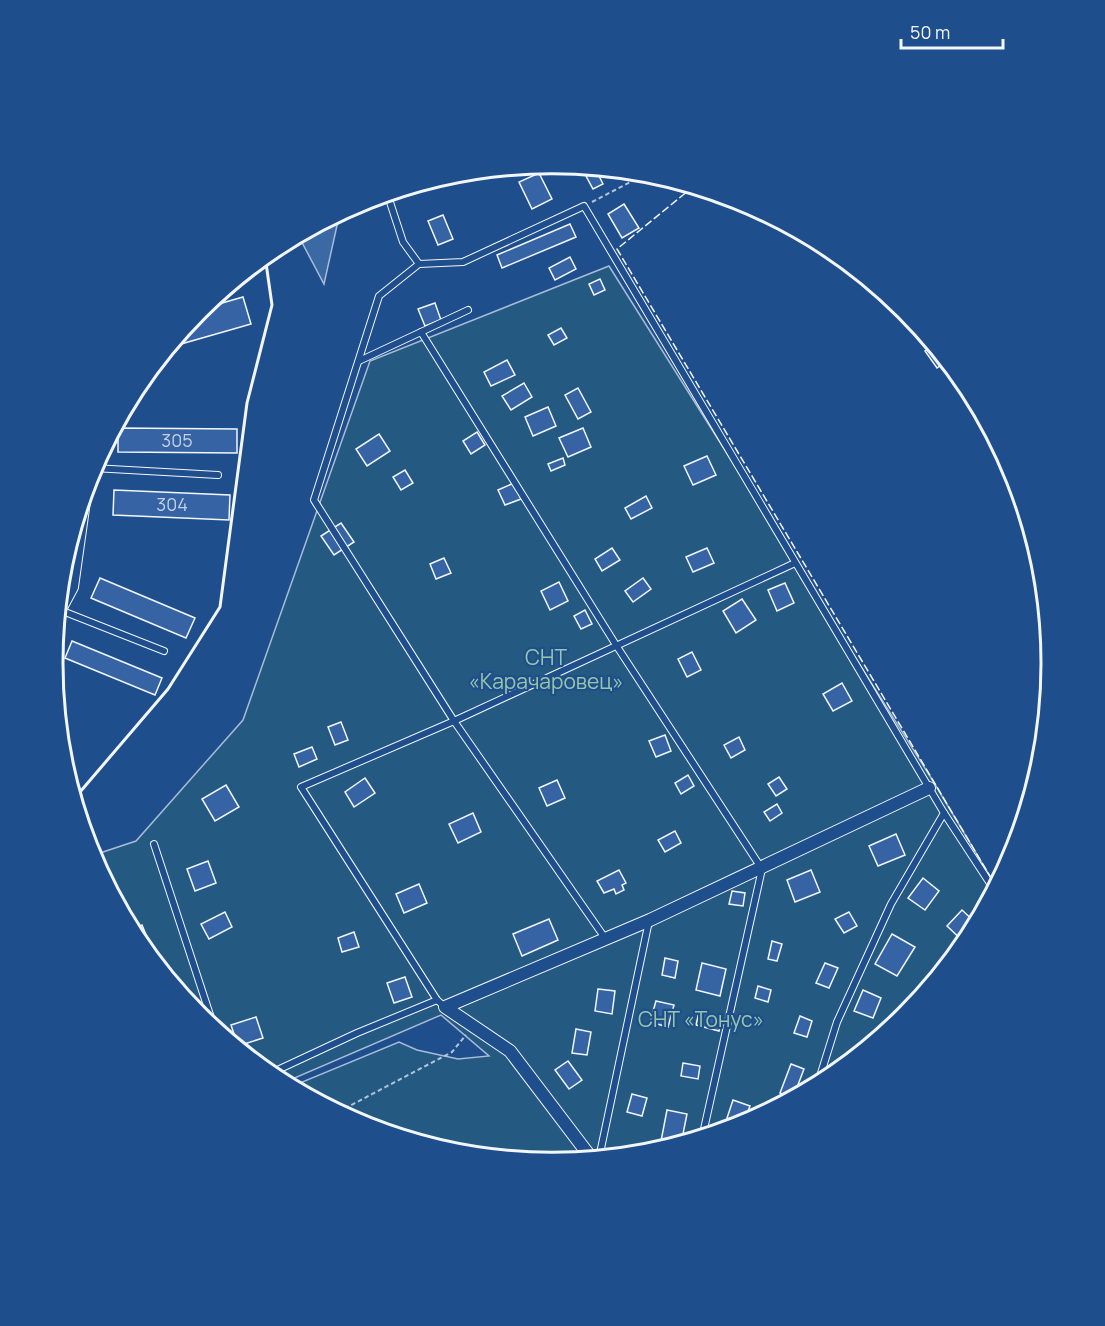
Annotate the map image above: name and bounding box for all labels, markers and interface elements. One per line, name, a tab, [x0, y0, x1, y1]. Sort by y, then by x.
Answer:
scale bar	[901, 12, 1003, 50]
text: 50 m	[910, 20, 950, 44]
house number: 305	[161, 428, 193, 452]
house number: 304	[156, 492, 188, 516]
park label: СНТ «Карачаровец»	[468, 643, 624, 695]
park label: СНТ «Тонус»	[638, 1005, 764, 1033]

